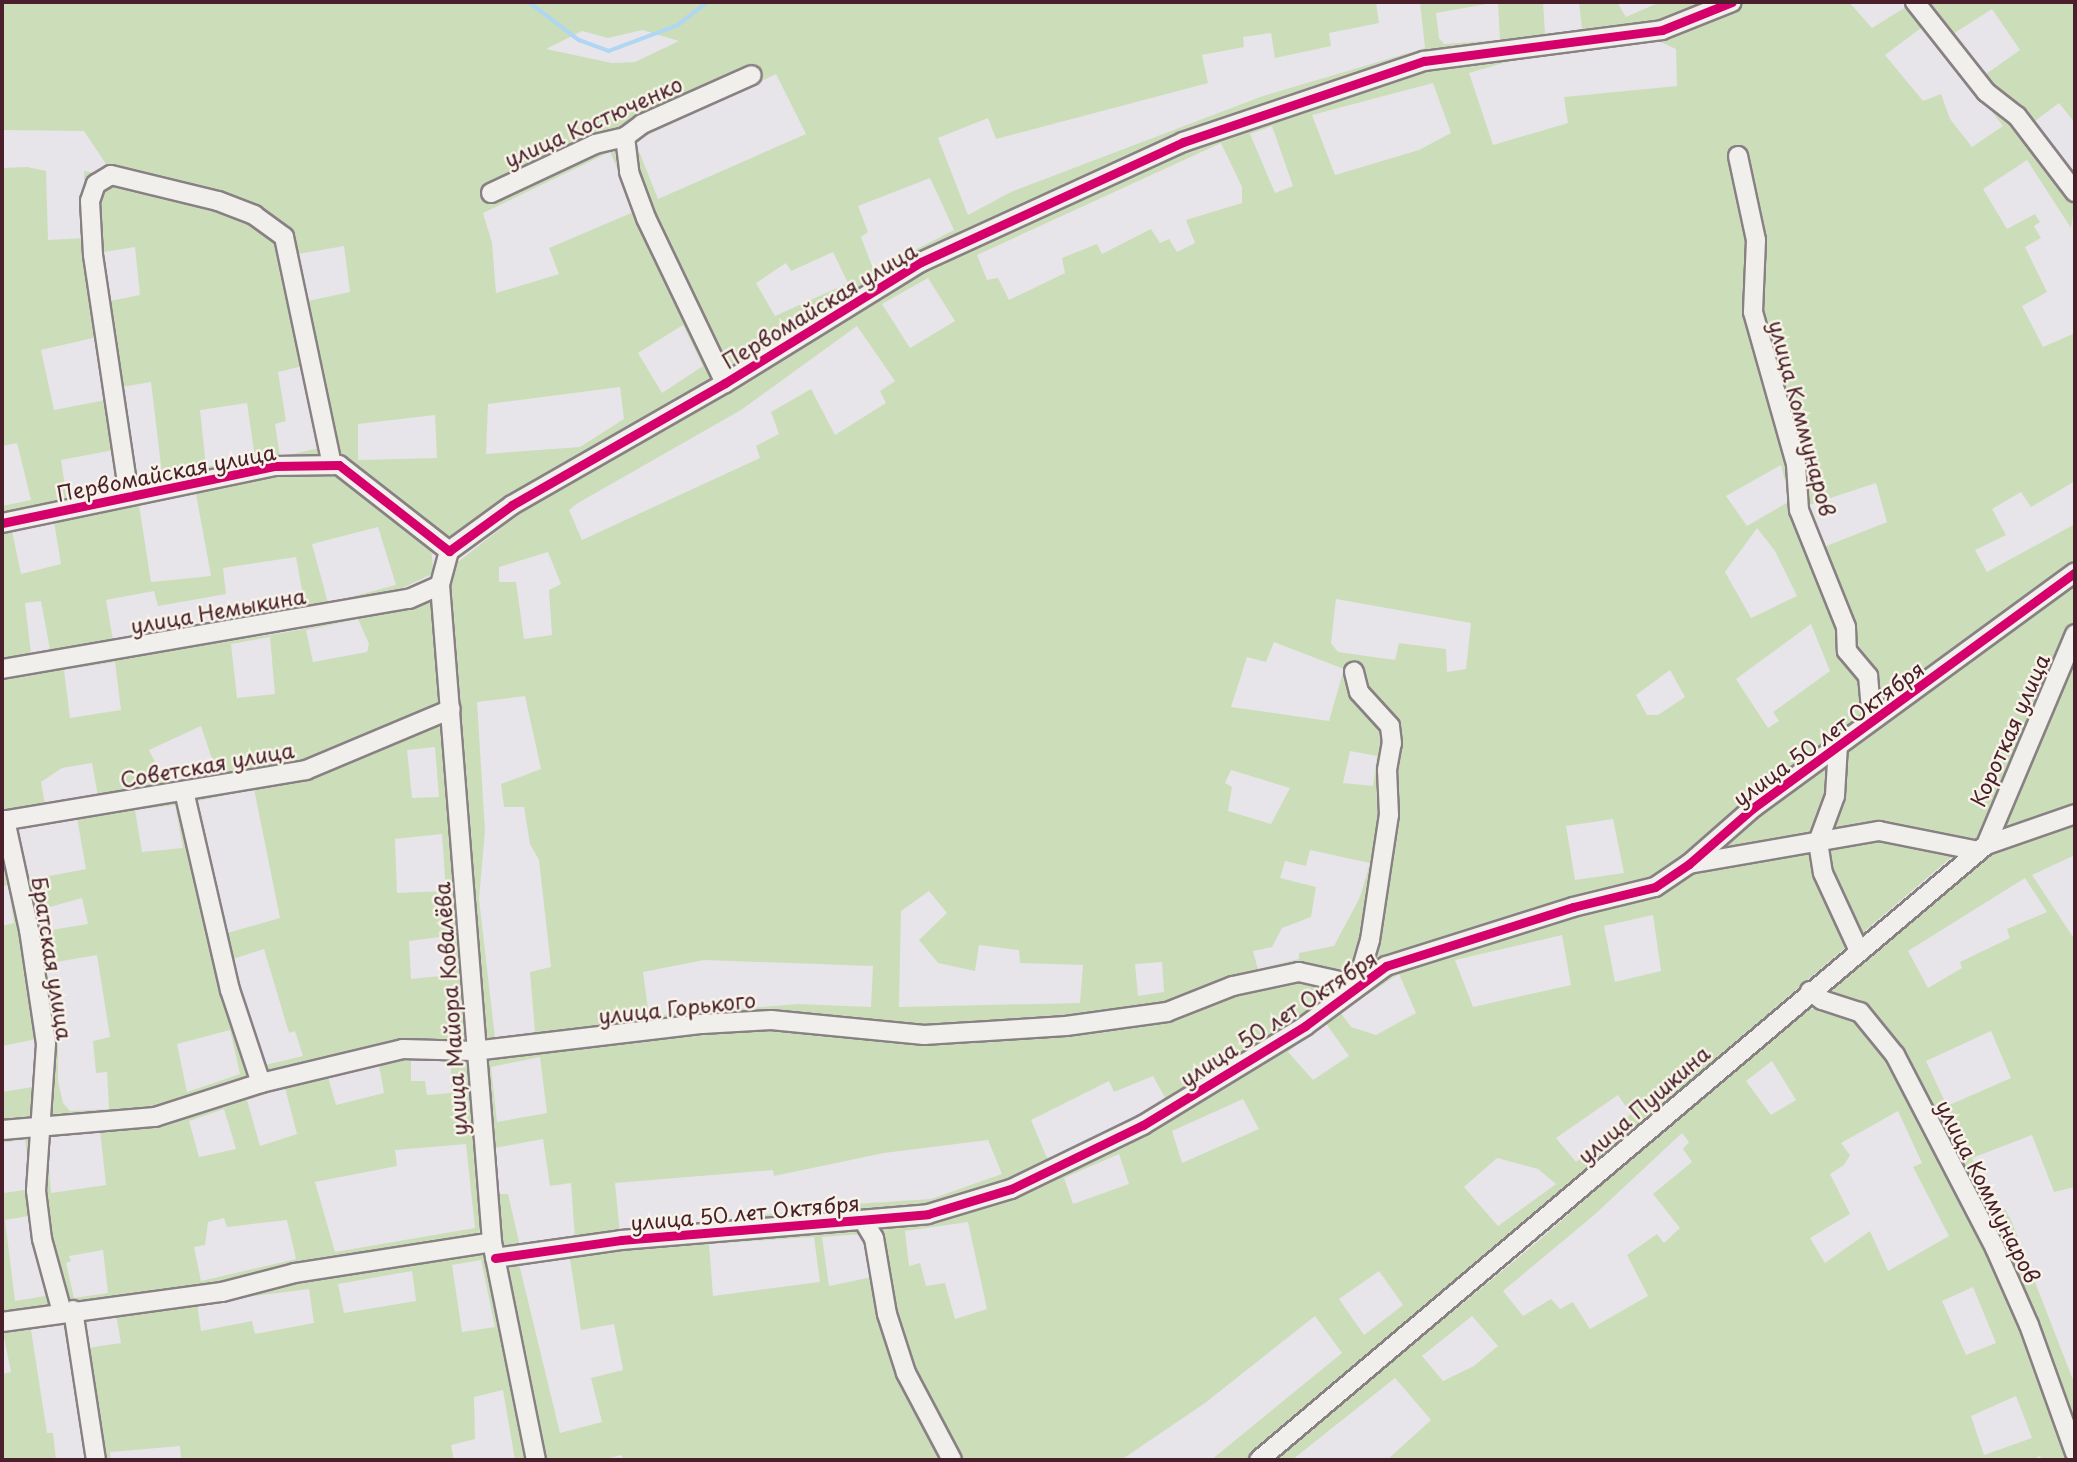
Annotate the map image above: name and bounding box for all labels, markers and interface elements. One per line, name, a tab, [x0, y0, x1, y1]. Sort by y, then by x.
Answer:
street label: улица Костюченко	[500, 70, 686, 172]
street label: Первомайская улица	[717, 237, 921, 373]
street label: улица Коммунаров	[1765, 317, 1841, 519]
street label: Первомайская улица	[54, 438, 278, 506]
street label: улица Немыкина	[128, 582, 308, 638]
street label: Короткая улица	[1964, 649, 2054, 811]
street label: улица 50 лет Октября	[1727, 655, 1929, 811]
street label: Советская улица	[117, 736, 297, 792]
street label: Братская улица	[28, 874, 78, 1042]
street label: улица Майора Ковалёва	[428, 880, 472, 1138]
street label: улица 50 лет Октября	[1174, 944, 1382, 1092]
street label: улица Горького	[597, 986, 757, 1028]
street label: улица Пушкина	[1571, 1039, 1715, 1169]
street label: улица Коммунаров	[1932, 1095, 2046, 1287]
street label: улица 50 лет Октября	[628, 1189, 862, 1235]

